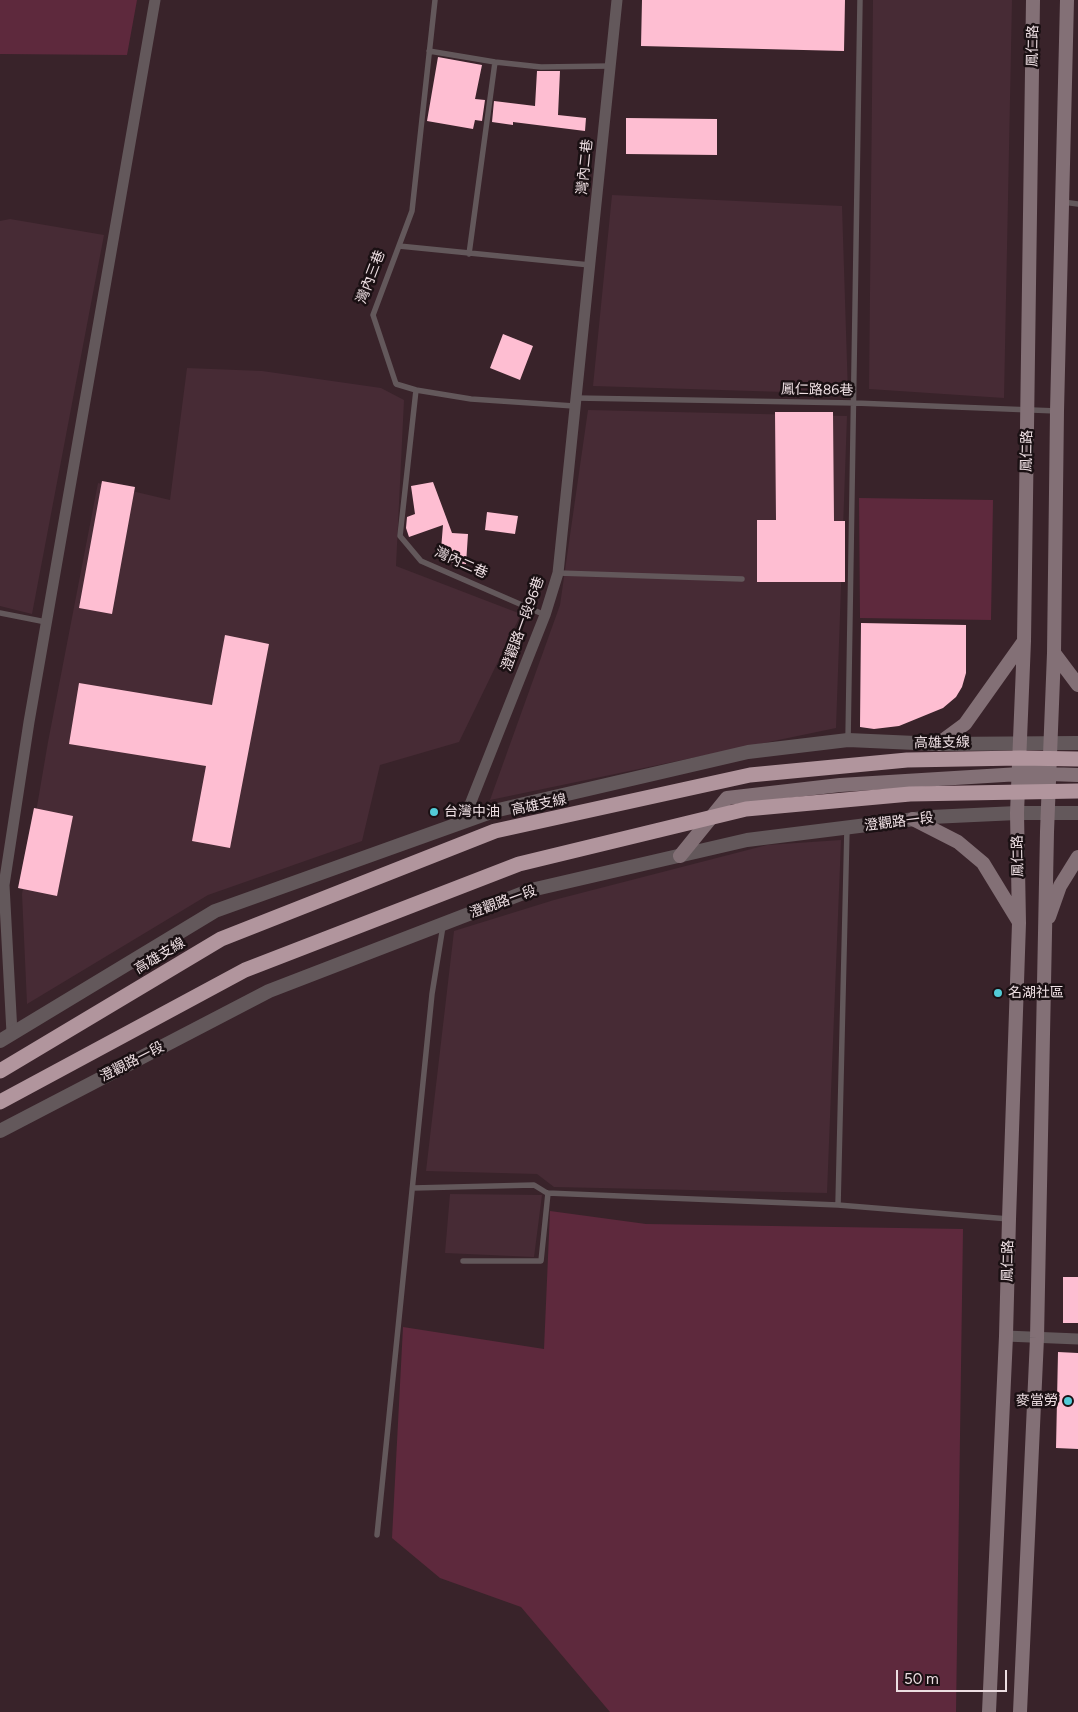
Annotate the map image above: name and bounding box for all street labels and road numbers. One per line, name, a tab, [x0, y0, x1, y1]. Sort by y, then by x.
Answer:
street label: 鳳仁路	[1024, 25, 1042, 67]
street label: 灣內二巷	[574, 138, 596, 196]
street label: 灣內三巷	[353, 248, 389, 306]
street label: 鳳仁路86巷	[781, 381, 853, 399]
street label: 鳳仁路	[1018, 430, 1036, 472]
street label: 灣內二巷	[432, 544, 490, 582]
street label: 澄觀路一段96巷	[498, 574, 548, 674]
street label: 高雄支線	[914, 734, 970, 752]
street label: 高雄支線	[510, 791, 568, 819]
street label: 澄觀路一段	[863, 809, 935, 835]
street label: 鳳仁路	[1009, 835, 1027, 877]
street label: 澄觀路一段	[467, 882, 539, 922]
street label: 高雄支線	[132, 934, 188, 978]
street label: 澄觀路一段	[97, 1039, 167, 1085]
street label: 鳳仁路	[999, 1240, 1017, 1282]

